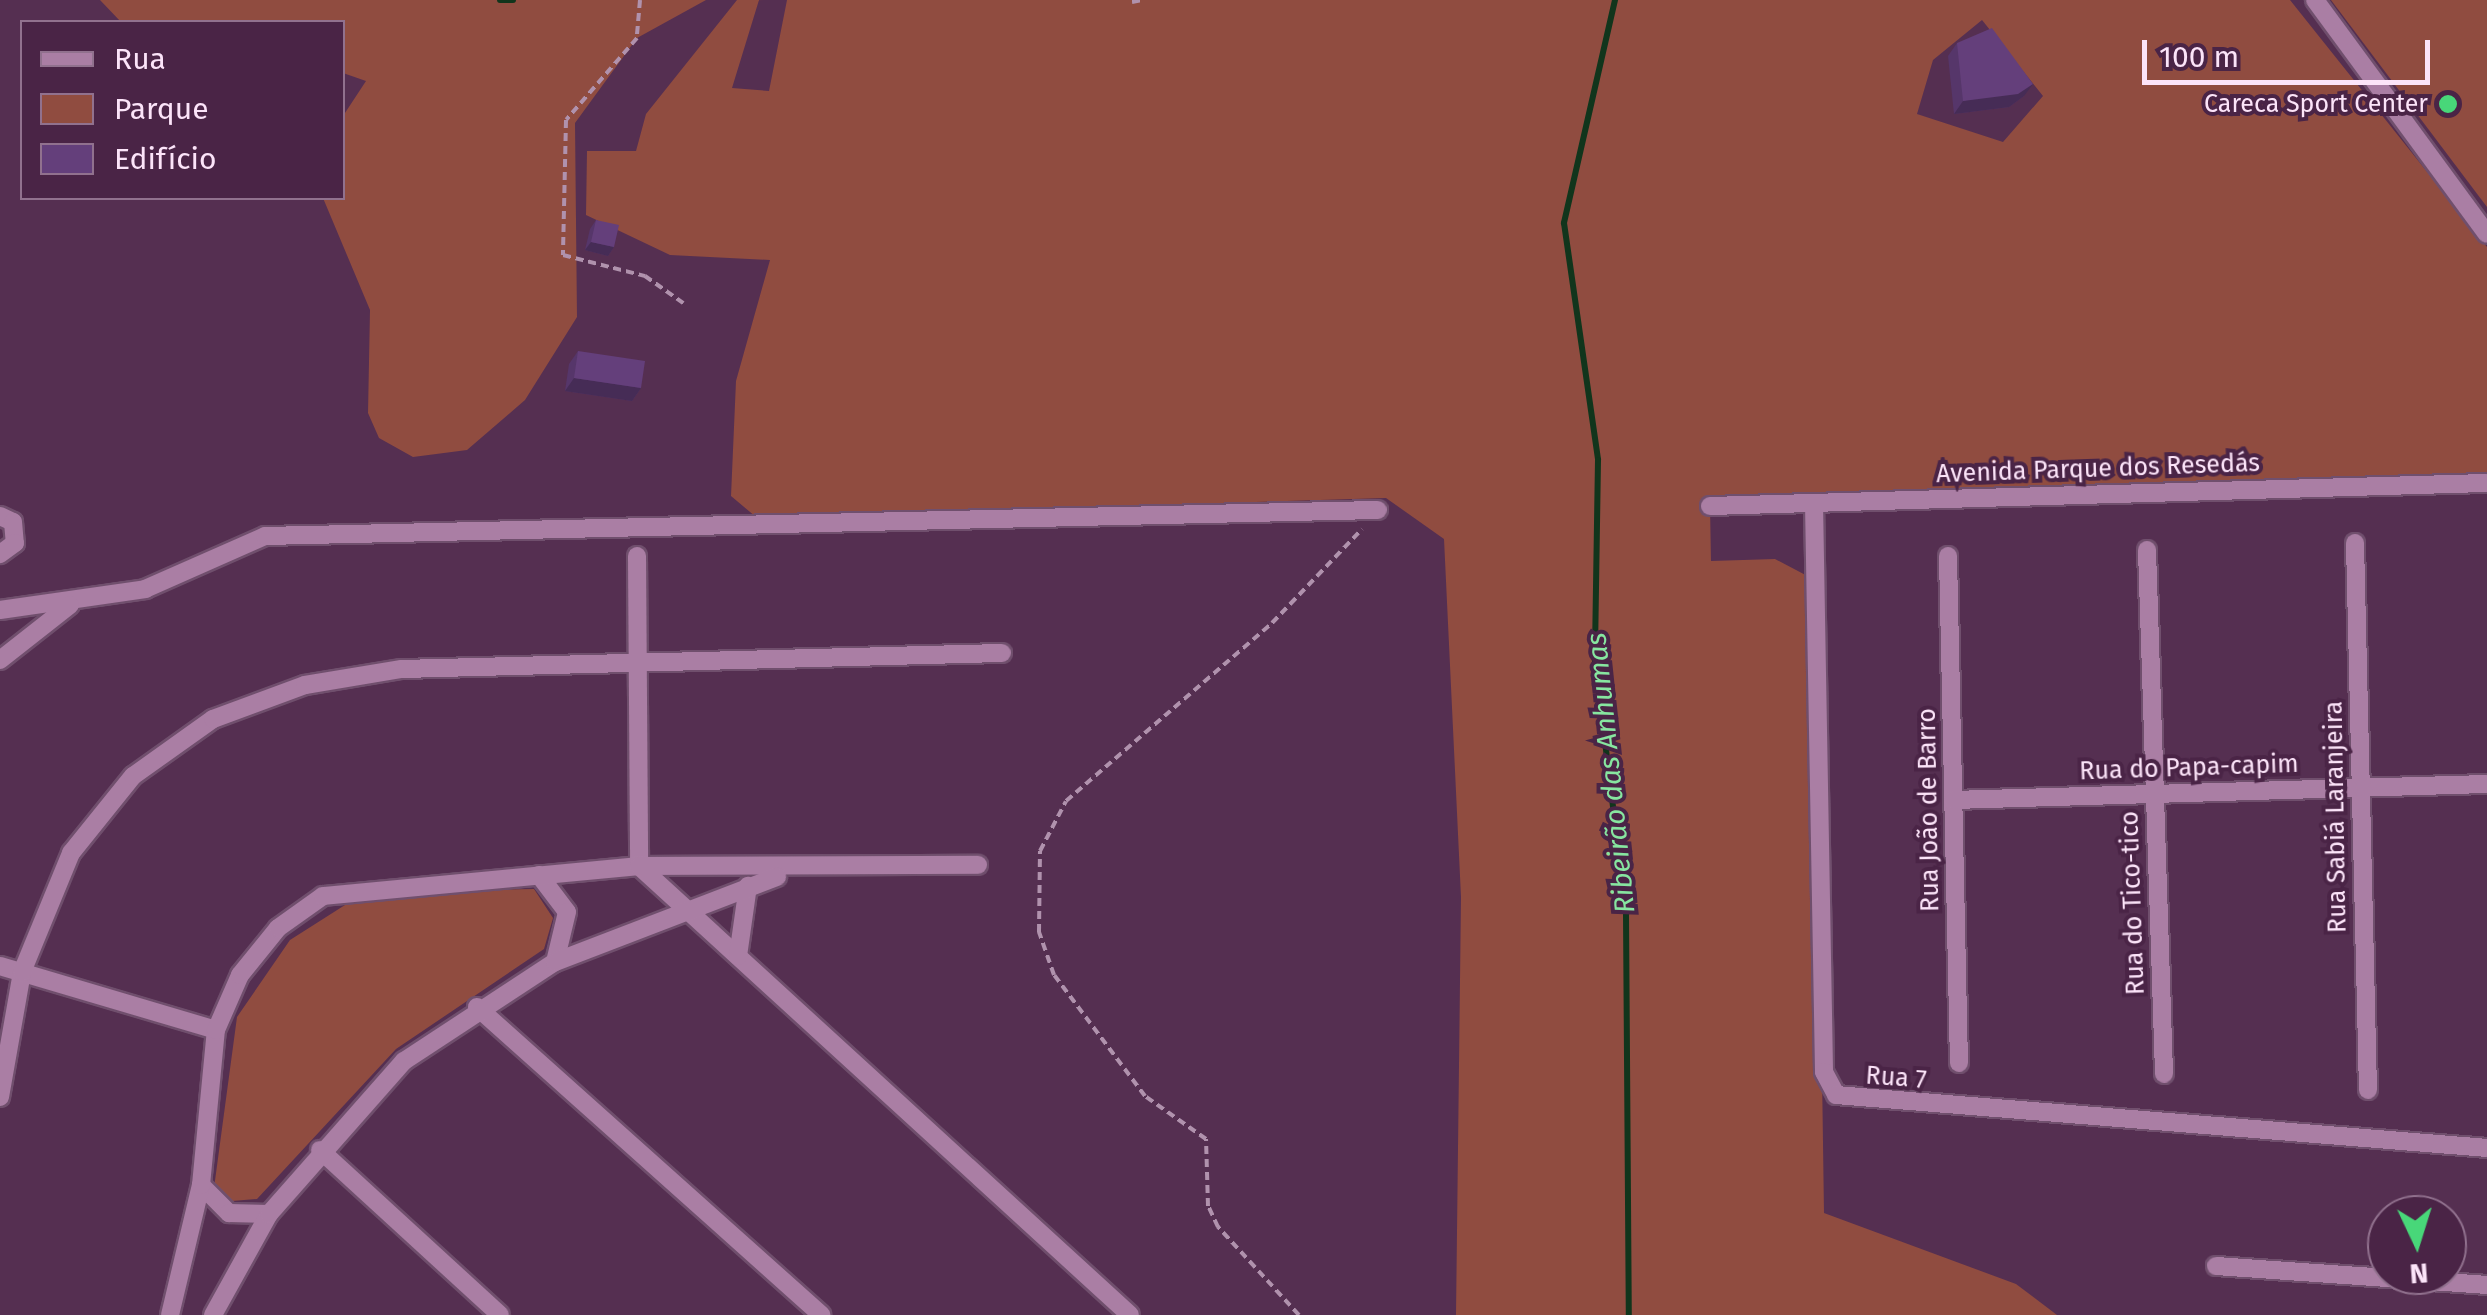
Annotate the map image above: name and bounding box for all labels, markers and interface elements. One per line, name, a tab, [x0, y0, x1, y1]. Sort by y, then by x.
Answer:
legend	[20, 20, 345, 200]
scale bar	[2147, 20, 2434, 82]
text: 100 m	[2159, 39, 2239, 75]
text: Rua	[114, 41, 166, 77]
place label: Careca Sport Center	[2204, 89, 2428, 119]
text: Parque	[114, 91, 209, 127]
marker: Careca Sport Center	[2437, 93, 2459, 115]
text: Edifício	[114, 141, 216, 177]
street label: Avenida Parque dos Resedás	[1936, 448, 2260, 490]
water label: Ribeirão das Anhumas	[1580, 631, 1642, 915]
street label: Rua Sabiá Laranjeira	[2319, 701, 2353, 933]
street label: Rua João de Barro	[1912, 708, 1946, 912]
street label: Rua do Papa-capim	[2079, 749, 2299, 787]
street label: Rua do Tico-tico	[2115, 810, 2151, 996]
street label: Rua 7	[1865, 1061, 1927, 1095]
north arrow	[2367, 1195, 2467, 1295]
text: N	[2409, 1256, 2429, 1291]

